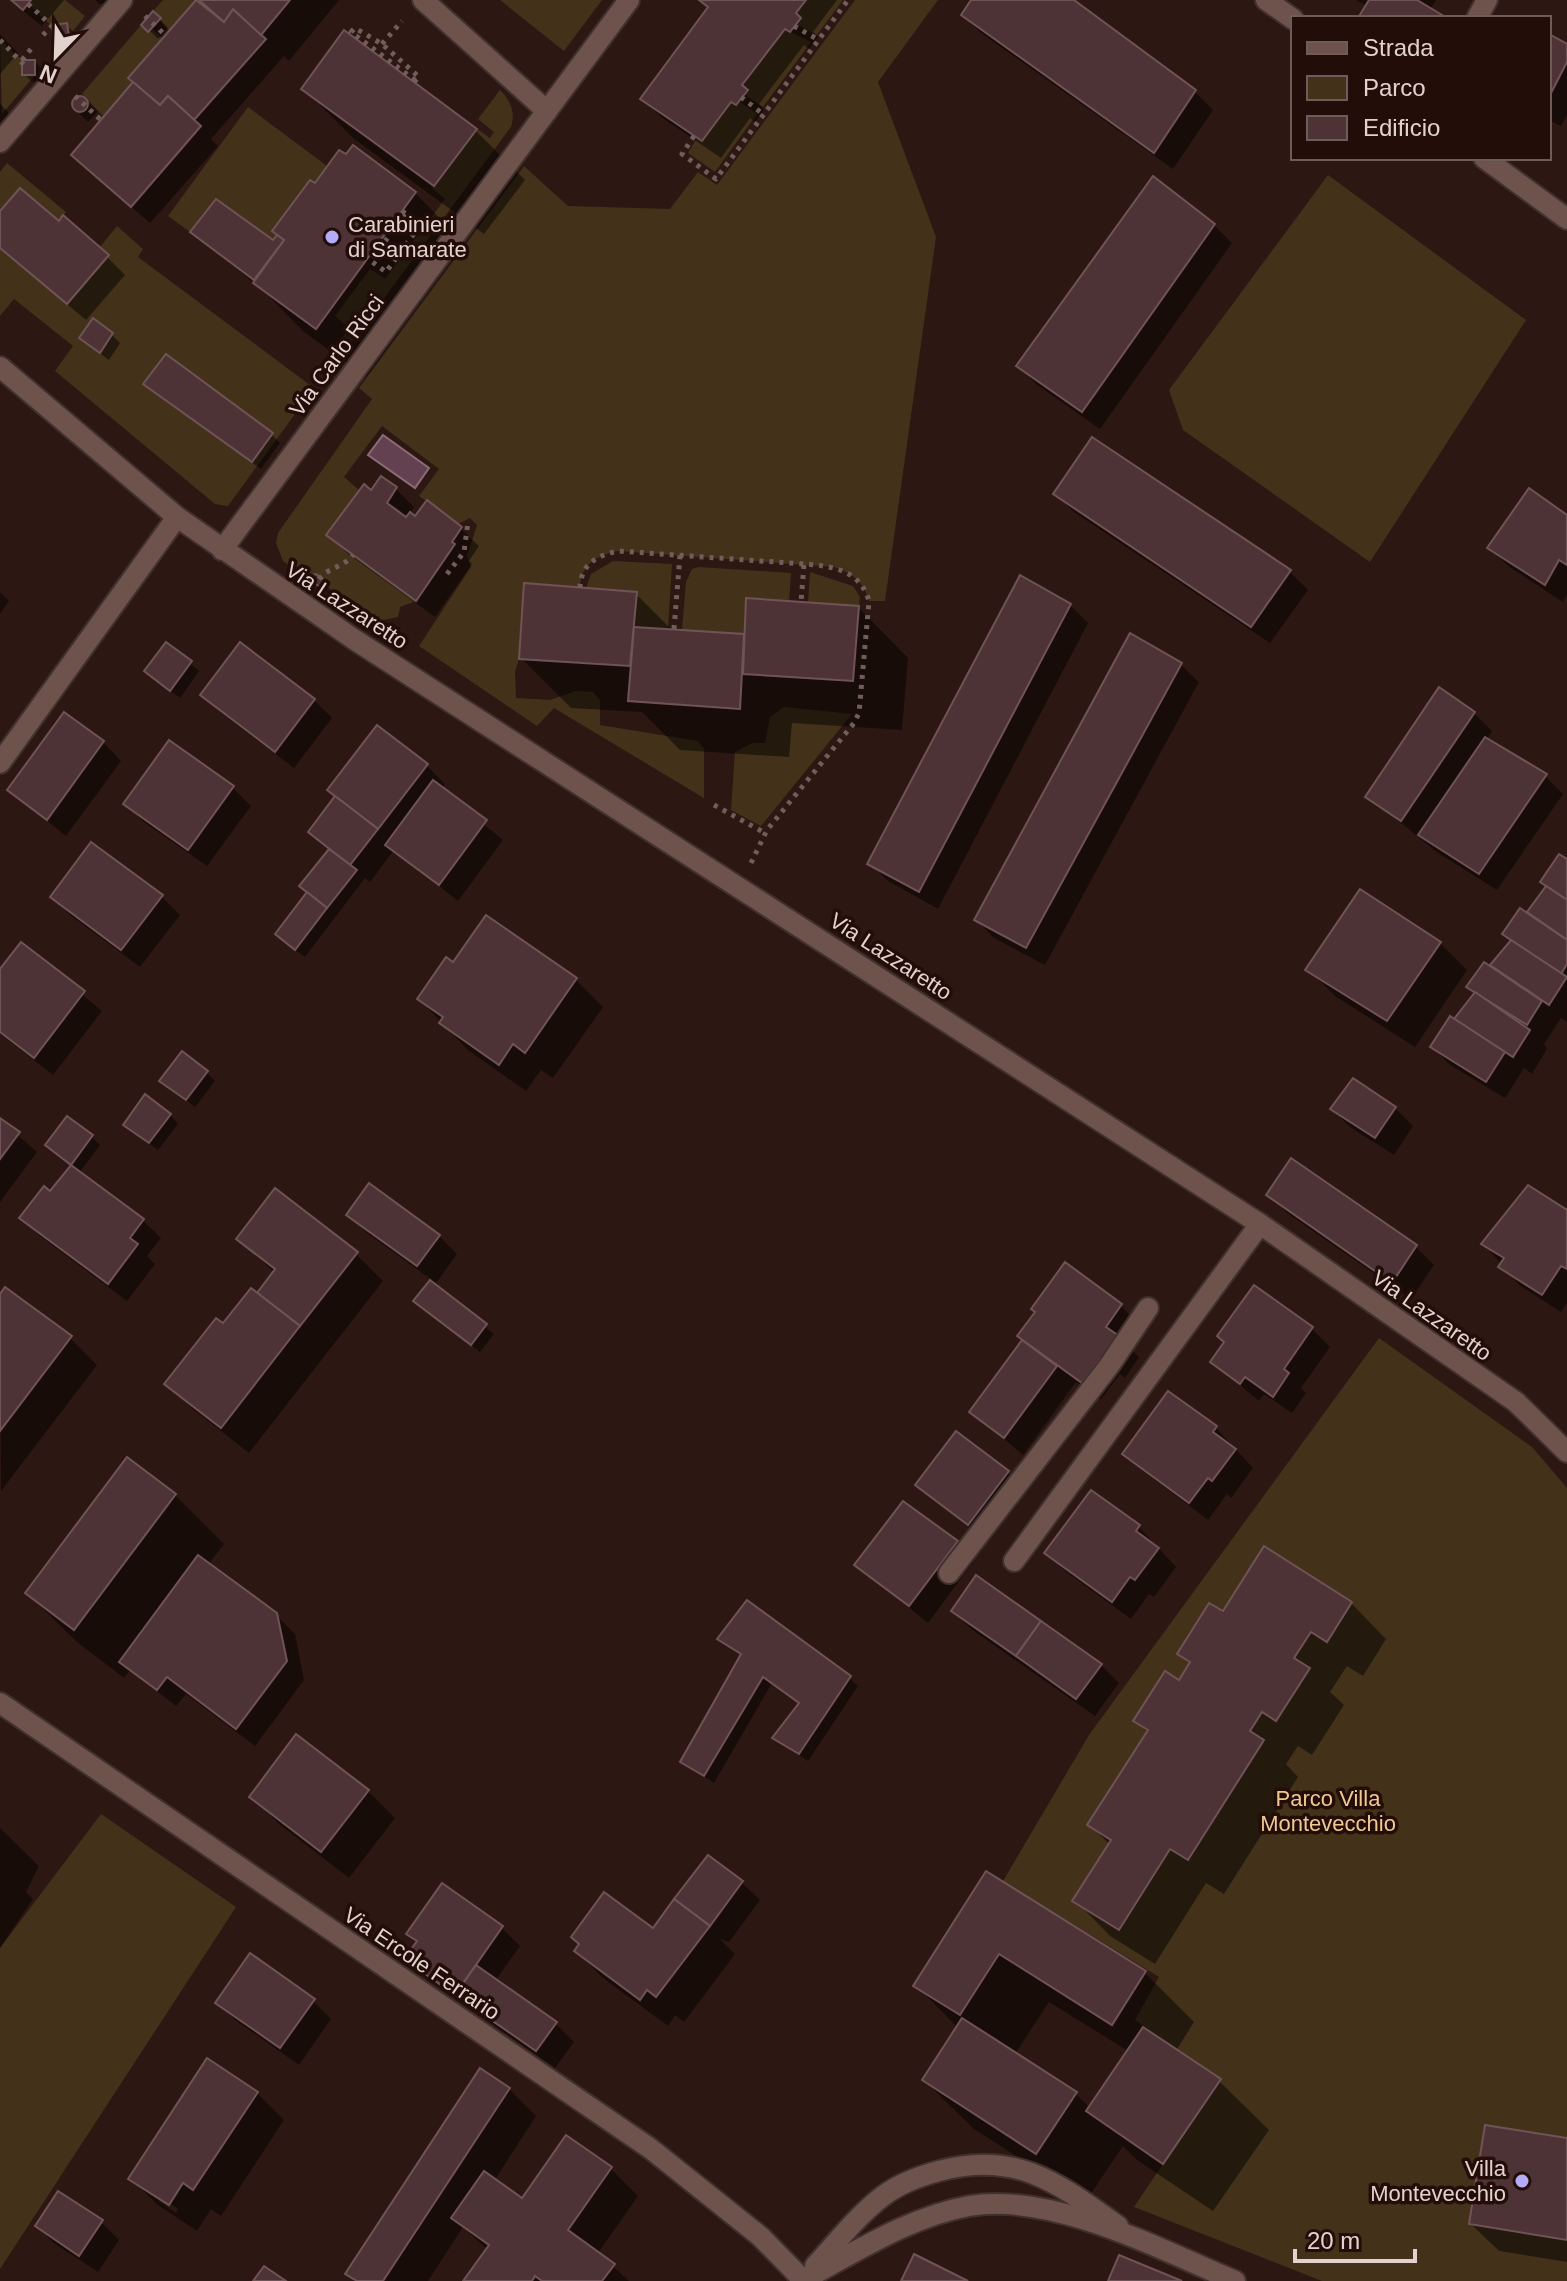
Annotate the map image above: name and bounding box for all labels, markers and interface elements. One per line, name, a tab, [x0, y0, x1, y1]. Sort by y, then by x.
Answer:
north arrow	[16, 16, 96, 96]
legend	[1291, 16, 1551, 160]
text: Strada	[1363, 34, 1434, 61]
text: N	[36, 59, 61, 89]
text: Parco	[1363, 74, 1426, 101]
text: Edificio	[1363, 114, 1440, 141]
place label: Carabinieri di Samarate	[348, 212, 467, 262]
marker: Carabinieri di Samarate	[323, 228, 341, 246]
street label: Via Carlo Ricci	[284, 290, 389, 421]
street label: Via Lazzaretto	[281, 557, 412, 654]
street label: Via Lazzaretto	[825, 908, 956, 1005]
street label: Via Lazzaretto	[1367, 1265, 1496, 1366]
park label: Parco Villa Montevecchio	[1260, 1786, 1396, 1836]
street label: Via Ercole Ferrario	[339, 1902, 505, 2025]
place label: Villa Montevecchio	[1370, 2156, 1507, 2206]
marker: Villa Montevecchio	[1513, 2172, 1531, 2190]
scale bar	[1295, 2213, 1415, 2263]
text: 20 m	[1307, 2227, 1360, 2254]

